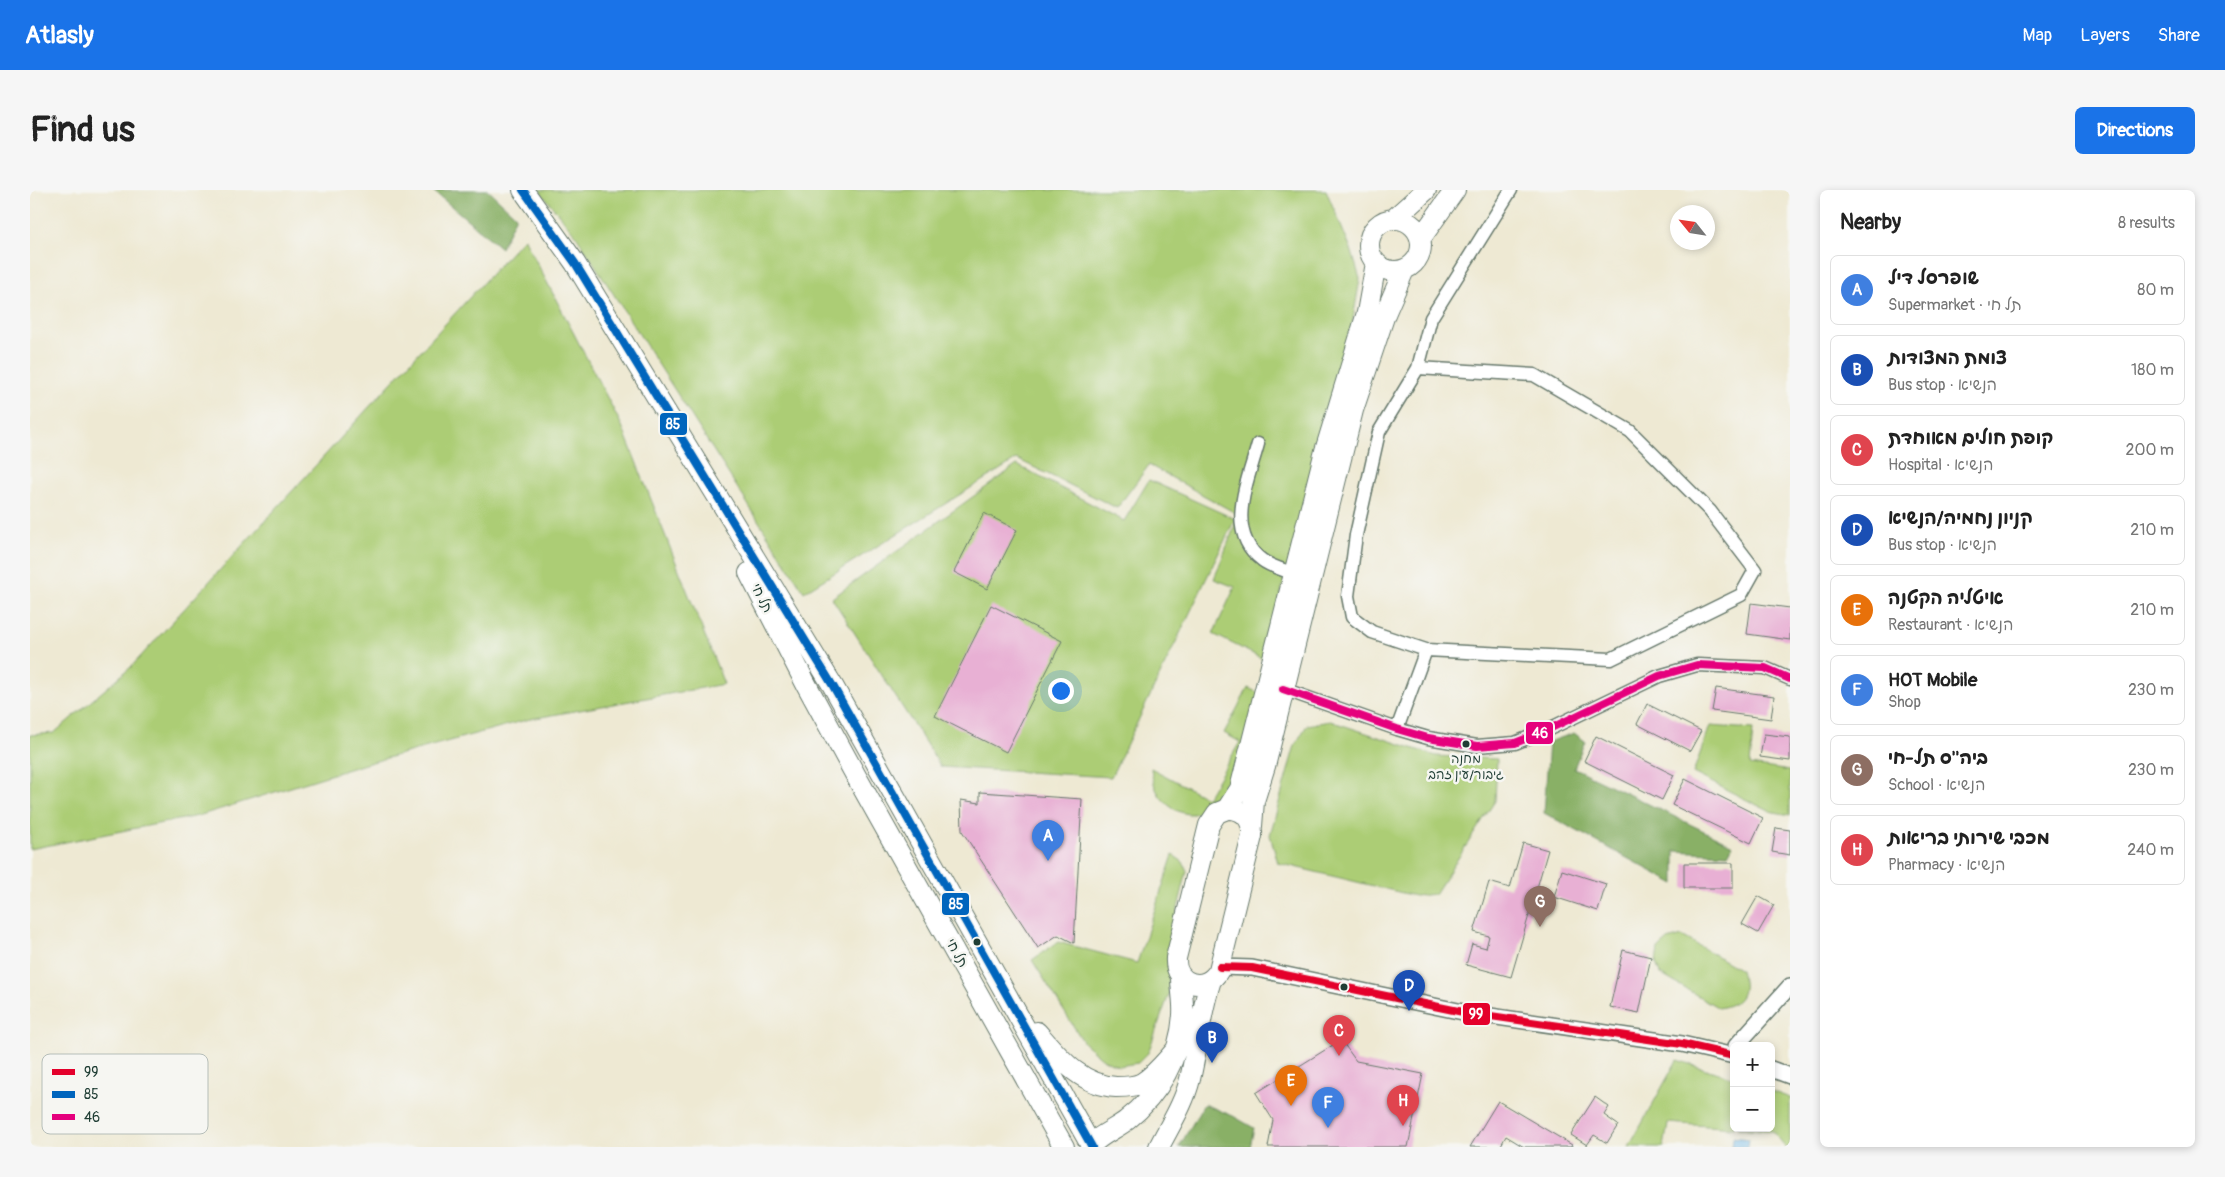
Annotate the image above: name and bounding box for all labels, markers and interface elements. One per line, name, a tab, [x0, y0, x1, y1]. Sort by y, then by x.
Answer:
text: Atlasly	[25, 21, 94, 50]
text: Map	[2023, 24, 2052, 47]
text: Layers	[2080, 24, 2130, 47]
text: Share	[2158, 24, 2200, 47]
button: Directions	[2075, 107, 2195, 154]
text: Find us	[30, 108, 135, 152]
north arrow	[1670, 205, 1715, 250]
text: Nearby	[1840, 209, 1901, 236]
text: 8 results	[2118, 213, 2175, 233]
text: שופרסל דיל	[1888, 266, 1979, 290]
text: A	[1852, 280, 1862, 300]
text: 80 m	[2137, 280, 2174, 300]
text: Supermarket · תל חי	[1888, 295, 2022, 315]
text: צומת המצודות	[1888, 346, 2007, 370]
text: B	[1852, 360, 1862, 380]
text: 180 m	[2131, 360, 2174, 380]
text: Bus stop · הנשיא	[1888, 375, 1997, 395]
line badge: 85	[659, 412, 688, 436]
text: 85	[666, 416, 681, 433]
text: קופת חולים מאוחדת	[1888, 426, 2053, 450]
text: C	[1852, 440, 1862, 460]
text: 200 m	[2126, 440, 2174, 460]
text: Hospital · הנשיא	[1888, 455, 1993, 475]
text: קניון נחמיה/הנשיא	[1888, 506, 2033, 530]
text: D	[1852, 520, 1862, 540]
text: 210 m	[2130, 520, 2174, 540]
text: Bus stop · הנשיא	[1888, 535, 1997, 555]
street label: תל חי	[748, 581, 776, 615]
text: איטליה הקטנה	[1888, 586, 2004, 610]
text: E	[1853, 600, 1861, 620]
text: 210 m	[2130, 600, 2174, 620]
text: Restaurant · הנשיא	[1888, 615, 2013, 635]
text: HOT Mobile	[1888, 668, 1977, 692]
your location	[1048, 678, 1074, 704]
text: F	[1852, 680, 1862, 700]
text: 230 m	[2128, 680, 2174, 700]
text: Shop	[1888, 692, 1921, 712]
line badge: 46	[1525, 721, 1554, 745]
text: 46	[1532, 725, 1548, 742]
marker: מחנה גיבור/עין זהב	[1461, 739, 1471, 749]
text: ביה''ס תל-חי	[1888, 746, 1988, 770]
place label: מחנה גיבור/עין זהב	[1428, 751, 1504, 783]
text: G	[1852, 760, 1862, 780]
text: 230 m	[2128, 760, 2174, 780]
text: School · הנשיא	[1888, 775, 1985, 795]
pin: A	[1032, 820, 1064, 861]
text: מכבי שירותי בריאות	[1888, 826, 2050, 850]
text: H	[1852, 840, 1862, 860]
text: 240 m	[2127, 840, 2174, 860]
text: Pharmacy · הנשיא	[1888, 855, 2006, 875]
pin: G	[1524, 886, 1556, 927]
line badge: 85	[941, 892, 970, 916]
text: 85	[949, 896, 964, 913]
street label: תל חי	[942, 936, 972, 970]
unlabelled marker	[972, 937, 982, 947]
pin: D	[1393, 970, 1425, 1011]
unlabelled marker	[1339, 982, 1349, 992]
line badge: 99	[1462, 1002, 1491, 1026]
text: 99	[1469, 1006, 1483, 1023]
pin: C	[1323, 1015, 1355, 1056]
pin: B	[1196, 1022, 1228, 1063]
map controls	[1730, 1042, 1775, 1132]
button: +	[1730, 1042, 1775, 1087]
legend	[42, 1054, 208, 1134]
text: 99	[84, 1064, 98, 1081]
pin: E	[1275, 1065, 1307, 1106]
pin: H	[1387, 1085, 1419, 1126]
text: 85	[84, 1086, 99, 1103]
pin: F	[1312, 1087, 1344, 1128]
button: −	[1730, 1087, 1775, 1132]
text: 46	[84, 1109, 100, 1126]

